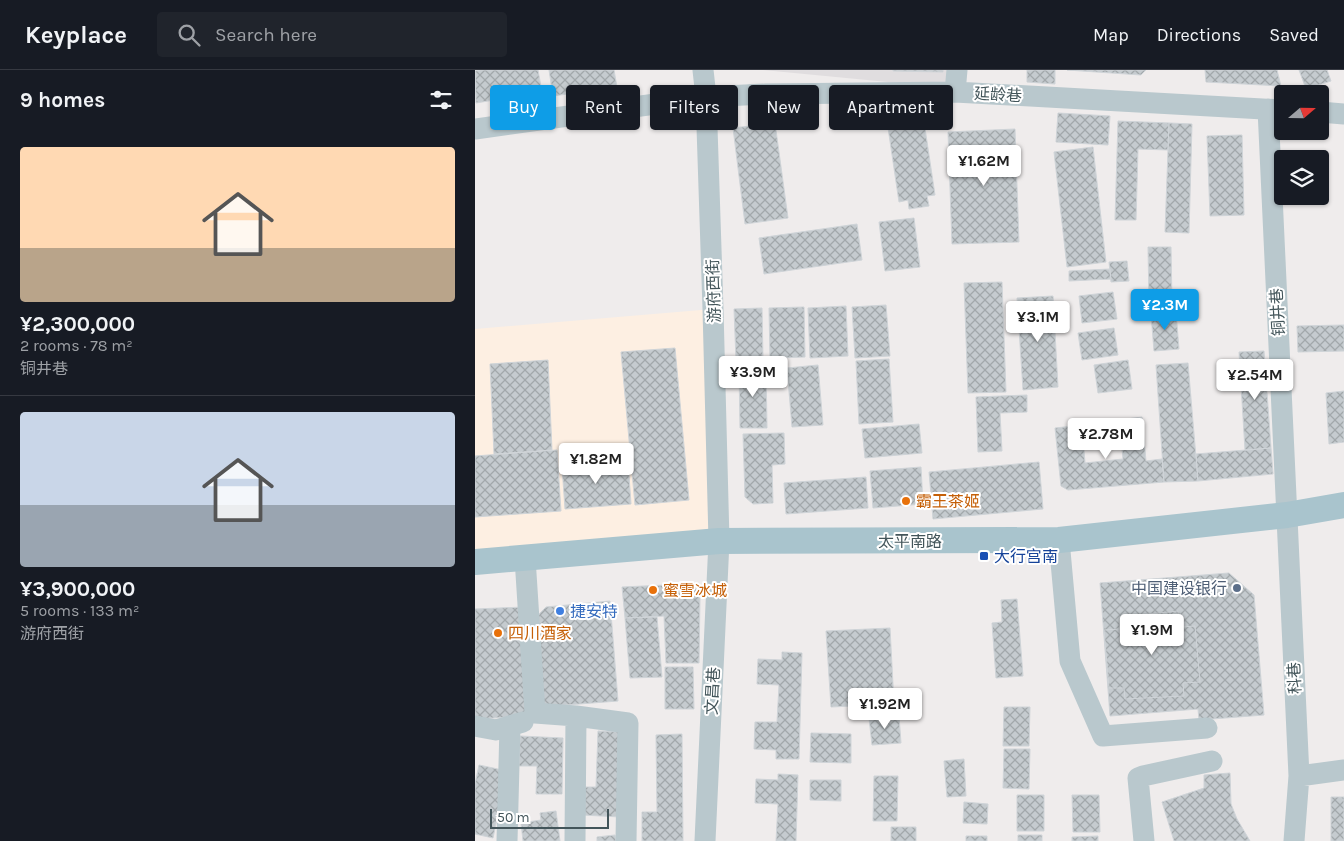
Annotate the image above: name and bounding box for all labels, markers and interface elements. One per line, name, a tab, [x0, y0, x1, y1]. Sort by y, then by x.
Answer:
search box	[157, 12, 507, 57]
text: Keyplace	[25, 21, 127, 49]
icon: search	[175, 21, 203, 49]
text: Search here	[215, 24, 317, 46]
text: Map	[1093, 24, 1129, 46]
text: Directions	[1157, 24, 1241, 46]
text: Saved	[1269, 24, 1319, 46]
street label: 延龄巷	[974, 84, 1022, 105]
chip: Buy	[490, 85, 556, 130]
chip: Rent	[566, 85, 640, 130]
chip: Filters	[650, 85, 738, 130]
chip: New	[748, 85, 819, 130]
chip: Apartment	[829, 85, 953, 130]
north arrow	[1274, 85, 1329, 140]
map controls	[1274, 85, 1329, 205]
icon: filters	[427, 86, 455, 114]
text: 9 homes	[20, 88, 105, 112]
pin: ¥1.62M	[943, 144, 1025, 187]
button: layers	[1274, 150, 1329, 205]
text: ¥1.62M	[958, 151, 1010, 170]
icon: home	[193, 179, 283, 269]
street label: 游府西街	[703, 259, 724, 323]
pin: ¥2.3M	[1130, 288, 1200, 331]
street label: 铜井巷	[1267, 288, 1288, 336]
text: ¥2.3M	[1142, 295, 1188, 314]
pin: ¥3.1M	[1003, 300, 1073, 343]
text: ¥3.1M	[1017, 307, 1059, 326]
text: ¥2,300,000	[20, 312, 135, 336]
text: 2 rooms · 78 m²	[20, 336, 133, 355]
pin: ¥3.9M	[718, 356, 788, 398]
pin: ¥2.54M	[1214, 358, 1296, 401]
text: 铜井巷	[20, 359, 68, 378]
text: ¥3.9M	[730, 362, 776, 381]
text: ¥2.54M	[1227, 365, 1283, 384]
pin: ¥2.78M	[1065, 418, 1147, 460]
text: ¥2.78M	[1079, 424, 1133, 443]
pin: ¥1.82M	[555, 442, 637, 485]
icon: home	[193, 445, 283, 535]
text: ¥1.82M	[570, 449, 622, 468]
place label: 霸王茶姬	[916, 492, 980, 511]
marker: 霸王茶姬	[900, 495, 912, 507]
street label: 太平南路	[878, 532, 942, 551]
place label: 大行宫南	[994, 547, 1058, 566]
marker: 大行宫南	[978, 550, 990, 562]
text: ¥3,900,000	[20, 577, 135, 601]
place label: 中国建设银行	[1131, 579, 1227, 598]
place label: 蜜雪冰城	[663, 581, 727, 600]
marker: 中国建设银行	[1231, 582, 1243, 594]
marker: 蜜雪冰城	[647, 584, 659, 596]
text: 5 rooms · 133 m²	[20, 601, 139, 620]
place label: 捷安特	[570, 602, 618, 621]
marker: 捷安特	[554, 605, 566, 617]
pin: ¥1.9M	[1117, 614, 1187, 656]
text: ¥1.9M	[1131, 620, 1173, 639]
text: 游府西街	[20, 624, 84, 643]
place label: 四川酒家	[508, 624, 572, 643]
marker: 四川酒家	[492, 627, 504, 639]
street label: 科巷	[1284, 661, 1305, 694]
street label: 文昌巷	[702, 667, 723, 715]
pin: ¥1.92M	[844, 688, 926, 730]
text: ¥1.92M	[859, 694, 911, 713]
scale bar	[490, 806, 609, 829]
text: 50 m	[497, 809, 530, 826]

